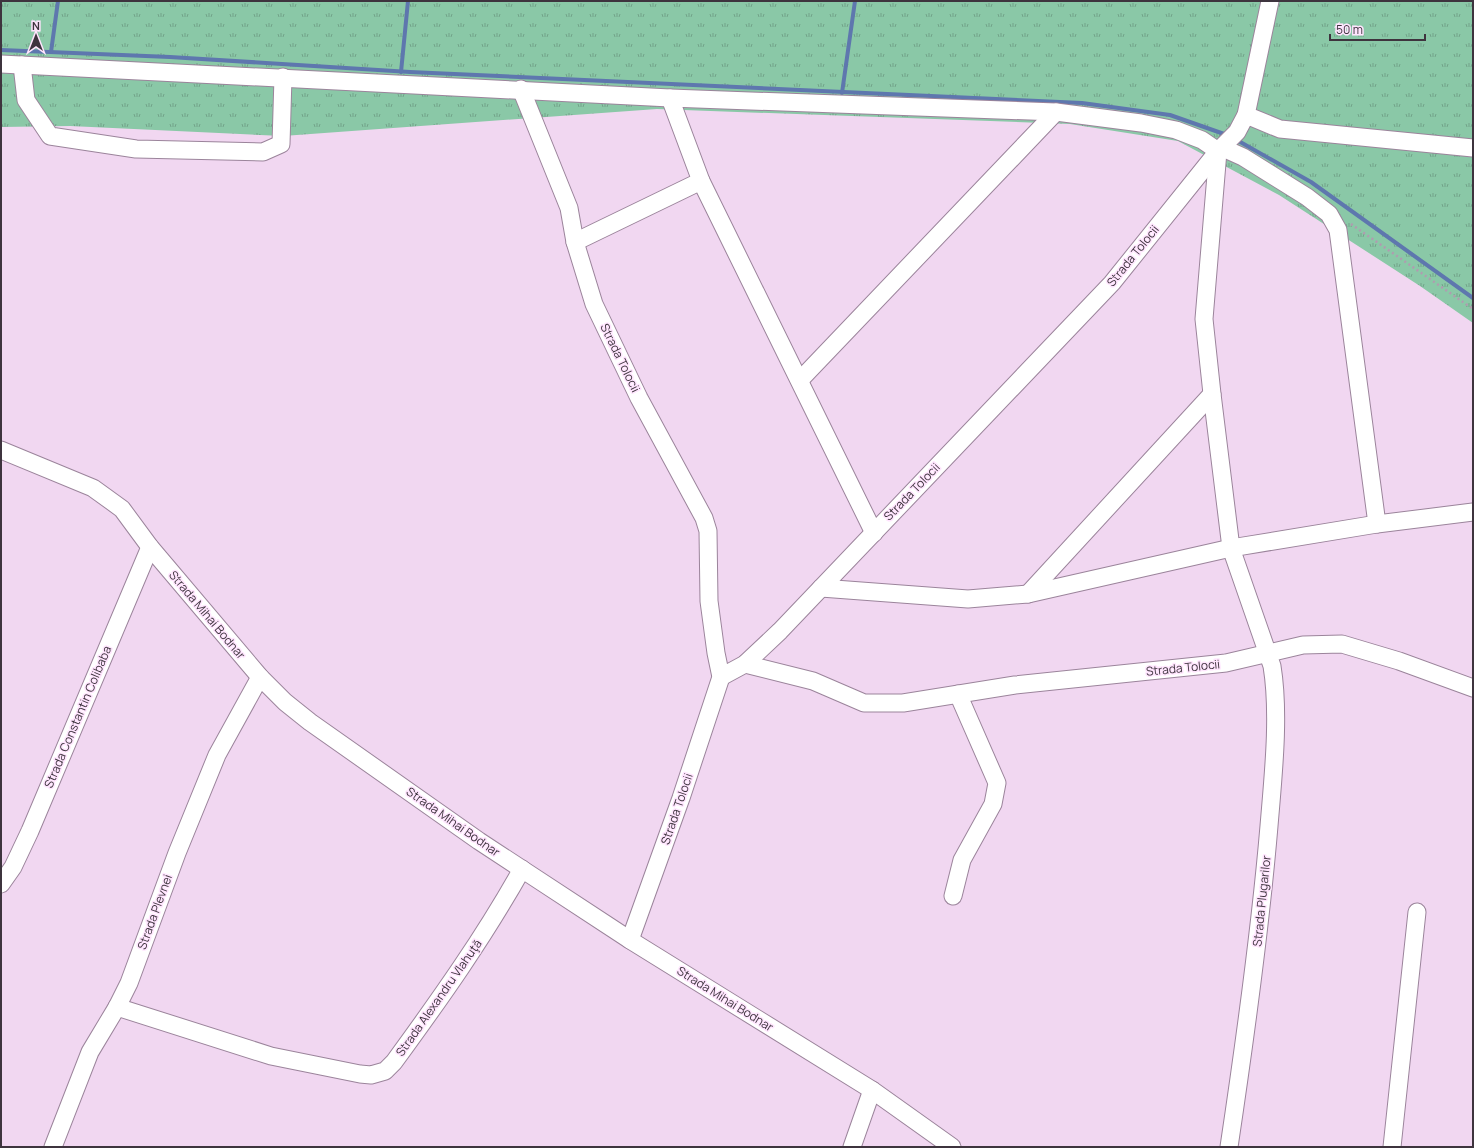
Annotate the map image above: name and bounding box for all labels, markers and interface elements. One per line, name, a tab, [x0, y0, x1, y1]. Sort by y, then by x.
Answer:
north arrow	[16, 16, 56, 56]
scale bar	[1330, 16, 1425, 42]
text: N	[32, 18, 40, 33]
text: 50 m	[1336, 21, 1363, 38]
street label: Strada Tolocii	[1103, 221, 1163, 290]
street label: Strada Tolocii	[597, 321, 644, 395]
street label: Strada Tolocii	[880, 459, 944, 524]
street label: Strada Mihai Bodnar	[165, 567, 250, 663]
street label: Strada Constantin Colibaba	[40, 643, 115, 790]
street label: Strada Tolocii	[1145, 655, 1221, 680]
street label: Strada Tolocii	[656, 771, 697, 847]
street label: Strada Mihai Bodnar	[403, 783, 504, 861]
street label: Strada Plugarilor	[1248, 854, 1275, 947]
street label: Strada Plevnei	[133, 872, 176, 952]
street label: Strada Alexandru Vlahuţă	[392, 936, 486, 1060]
street label: Strada Mihai Bodnar	[674, 962, 777, 1035]

